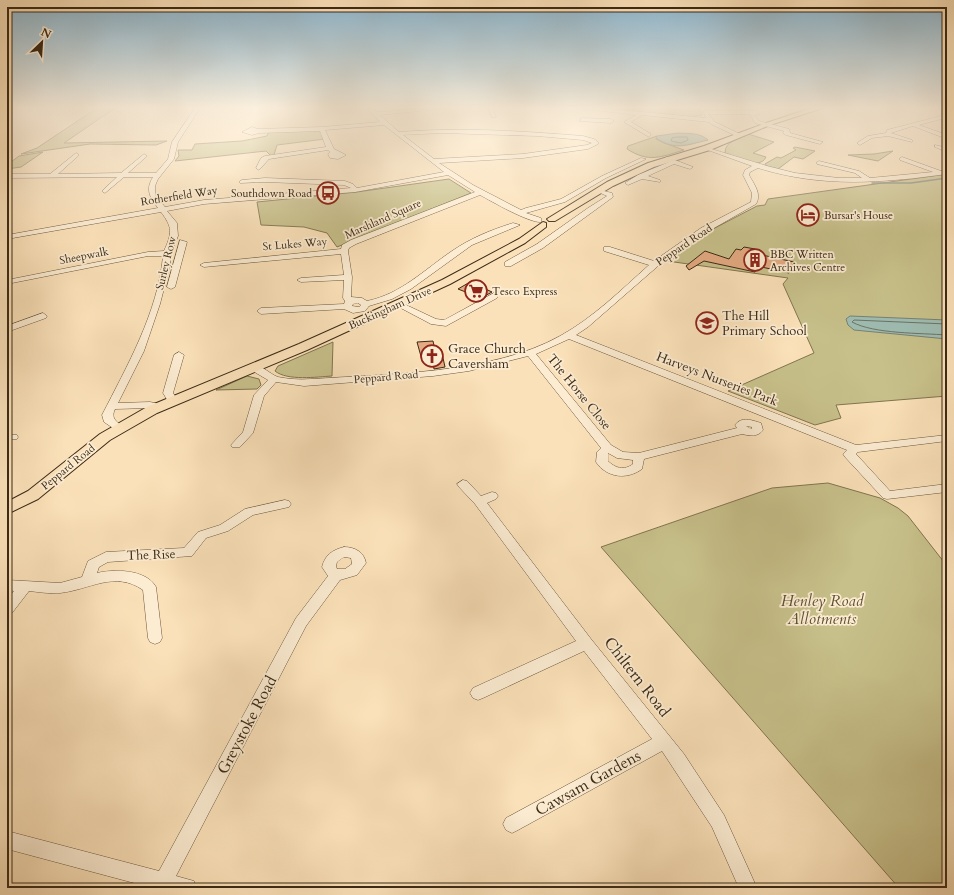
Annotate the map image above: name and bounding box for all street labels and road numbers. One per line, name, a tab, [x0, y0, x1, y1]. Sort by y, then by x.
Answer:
street label: Rotherfield Way	[139, 182, 219, 209]
street label: Marshland Square	[342, 195, 424, 243]
street label: Peppard Road	[653, 221, 715, 269]
street label: St Lukes Way	[262, 234, 328, 254]
street label: Surley Row	[152, 235, 180, 291]
street label: Sheepwalk	[58, 244, 110, 268]
street label: Buckingham Drive	[346, 283, 434, 333]
street label: Harveys Nurseries Park	[654, 348, 780, 410]
street label: The Horse Close	[543, 350, 615, 434]
street label: Peppard Road	[353, 367, 419, 387]
street label: Peppard Road	[38, 441, 98, 493]
street label: The Rise	[126, 545, 176, 565]
street label: Chiltern Road	[599, 632, 676, 722]
street label: Greystoke Road	[212, 671, 282, 778]
street label: Cawsam Gardens	[531, 745, 645, 821]

